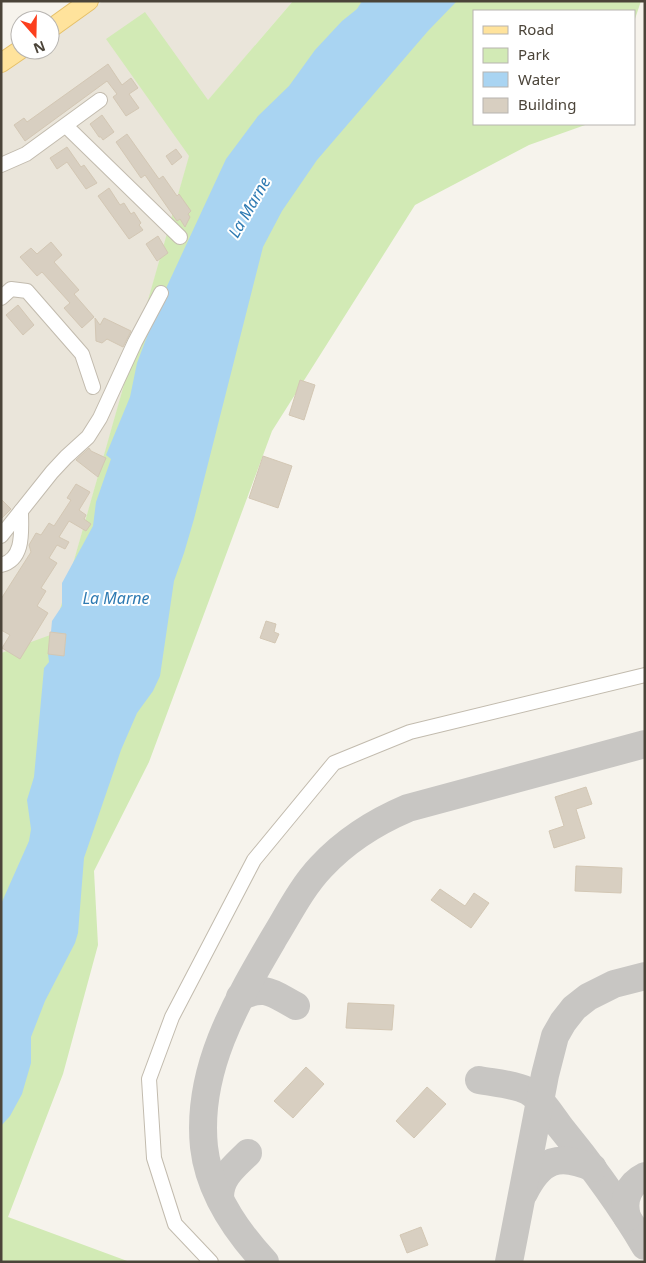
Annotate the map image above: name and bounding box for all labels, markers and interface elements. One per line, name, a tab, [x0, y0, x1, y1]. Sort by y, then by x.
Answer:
north arrow	[10, 10, 60, 60]
legend	[473, 10, 636, 125]
text: Road	[518, 19, 554, 39]
text: N	[31, 37, 48, 59]
text: Park	[518, 44, 550, 64]
text: Water	[518, 69, 560, 89]
text: Building	[518, 94, 576, 114]
water label: La Marne	[223, 172, 275, 242]
water label: La Marne	[82, 587, 150, 609]

